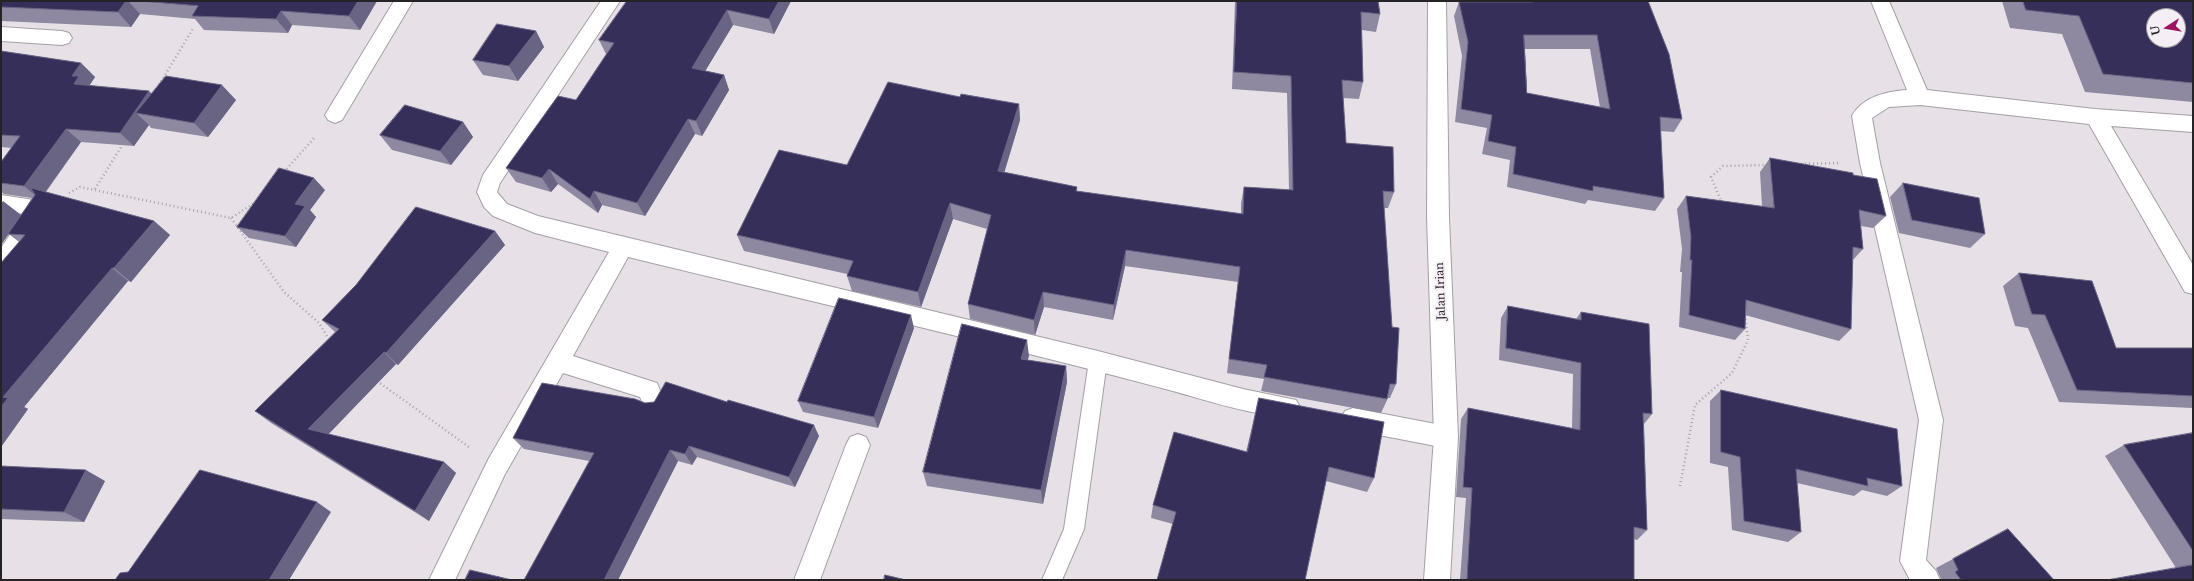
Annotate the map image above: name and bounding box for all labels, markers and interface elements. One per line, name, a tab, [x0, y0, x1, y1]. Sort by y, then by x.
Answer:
north arrow	[2146, 8, 2186, 48]
text: U	[2147, 24, 2163, 36]
street label: Jalan Irian	[1433, 262, 1449, 320]

